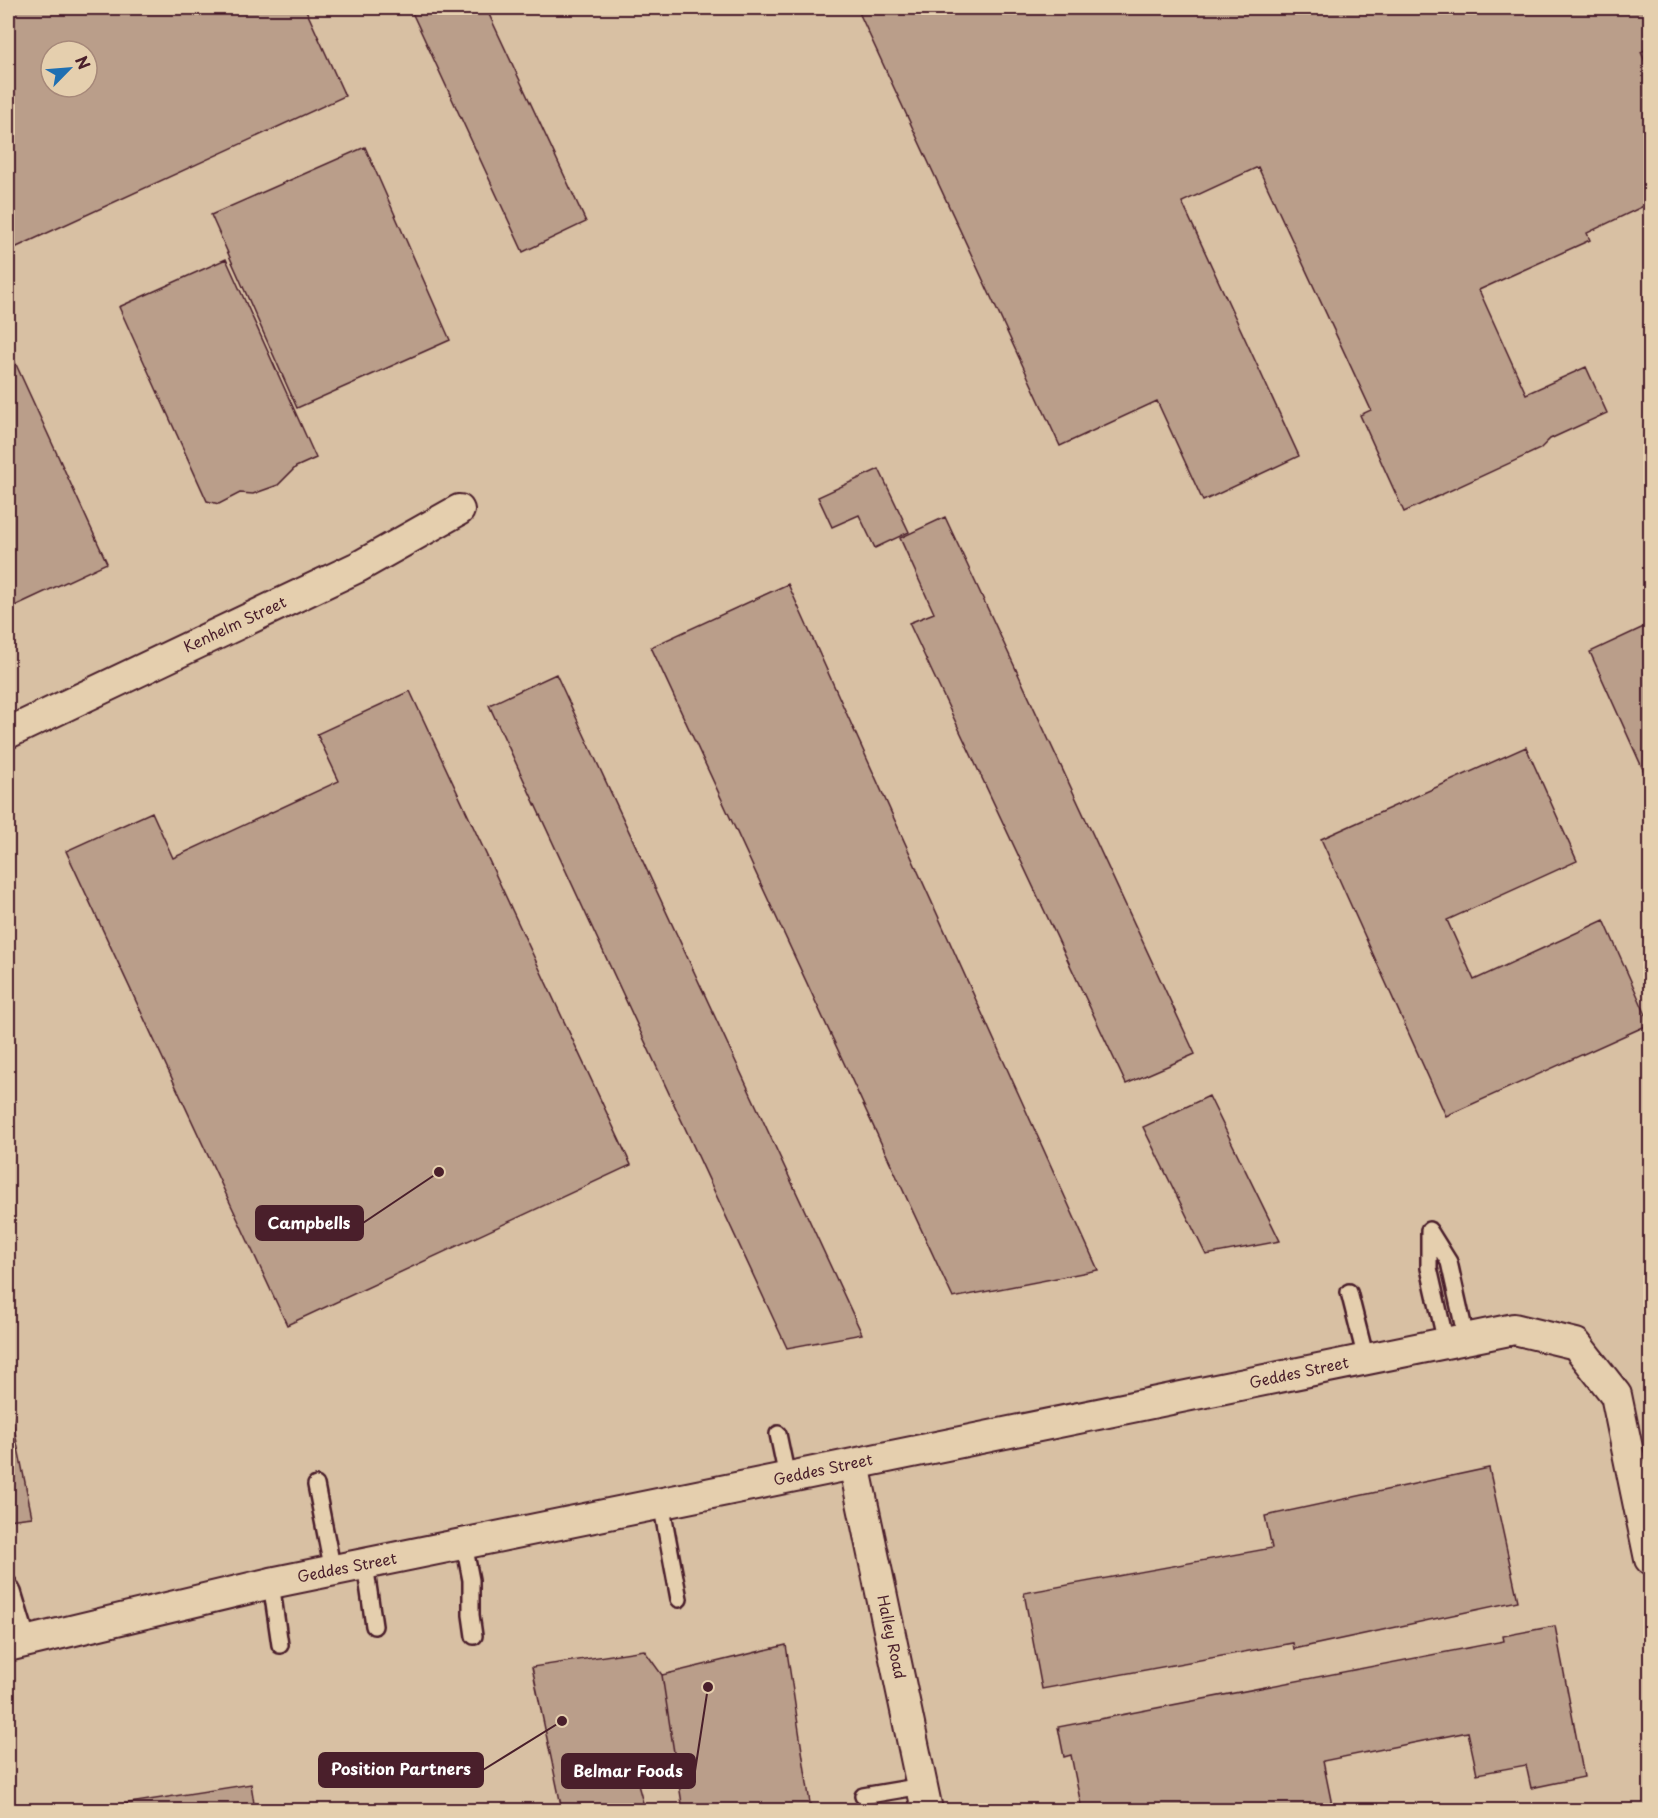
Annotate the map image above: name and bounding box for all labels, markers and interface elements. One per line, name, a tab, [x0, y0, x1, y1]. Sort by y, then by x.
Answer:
north arrow	[39, 39, 99, 99]
text: N	[70, 51, 97, 73]
street label: Kenhelm Street	[179, 590, 290, 658]
callout: Campbells	[256, 1206, 363, 1240]
text: Campbells	[267, 1210, 351, 1234]
street label: Geddes Street	[1247, 1350, 1350, 1393]
street label: Geddes Street	[771, 1447, 874, 1490]
street label: Geddes Street	[295, 1546, 398, 1587]
street label: Halley Road	[872, 1592, 913, 1681]
callout: Position Partners	[319, 1753, 483, 1787]
callout: Belmar Foods	[562, 1754, 695, 1788]
text: Position Partners	[331, 1756, 471, 1780]
text: Belmar Foods	[573, 1758, 683, 1782]

